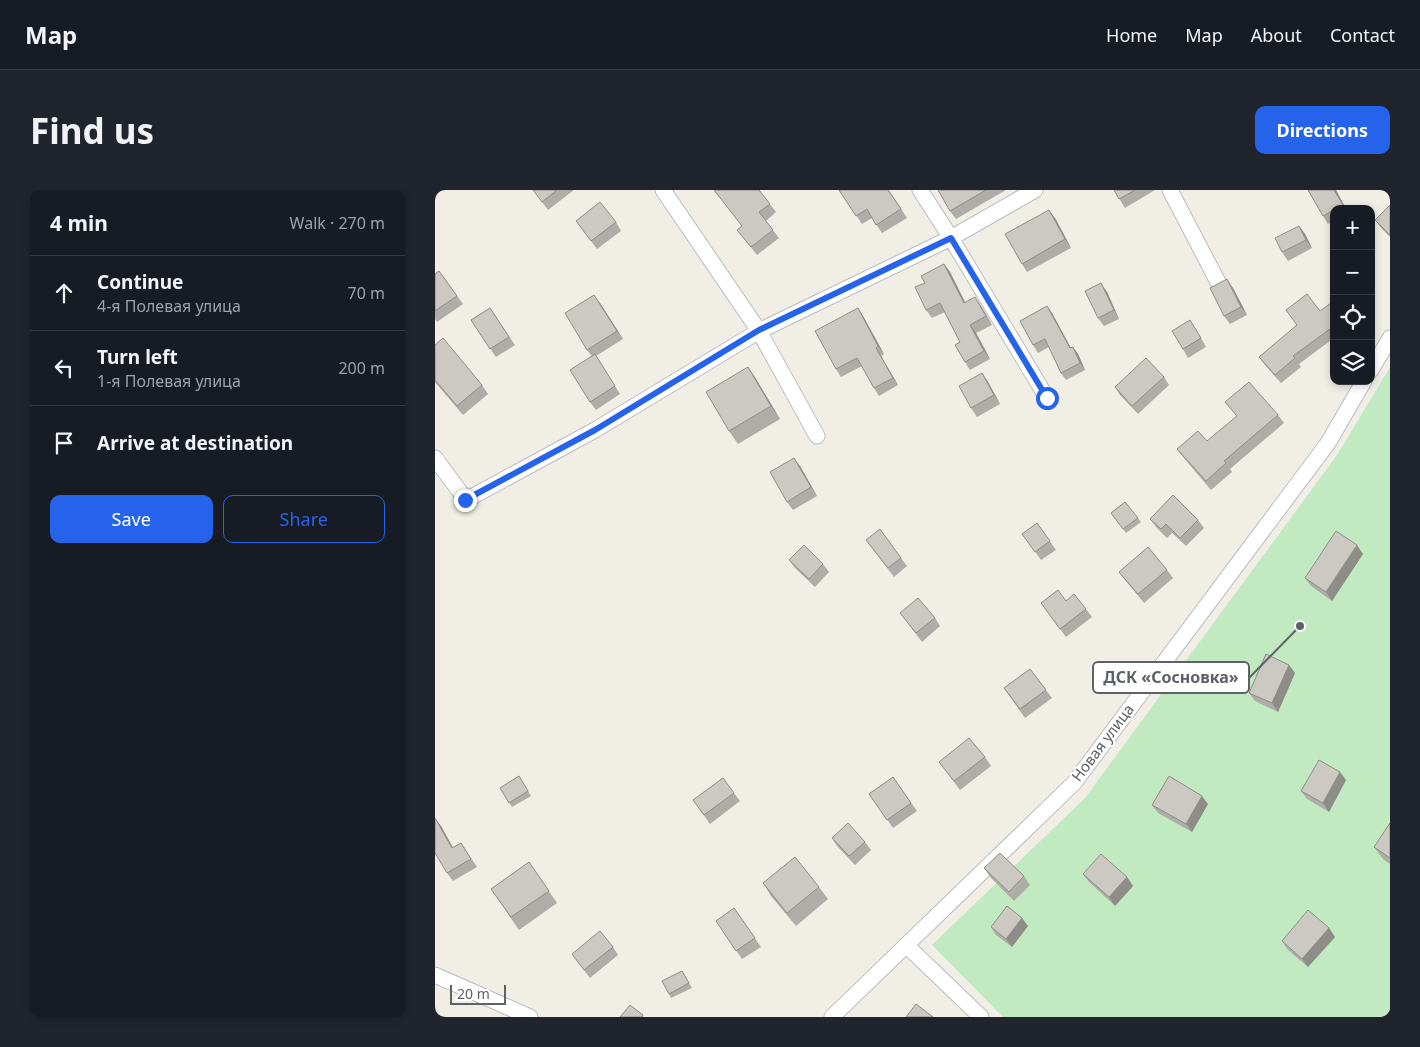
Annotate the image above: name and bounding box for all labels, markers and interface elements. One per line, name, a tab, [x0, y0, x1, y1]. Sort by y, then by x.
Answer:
text: Map	[25, 18, 77, 51]
text: Home	[1106, 23, 1157, 47]
text: Map	[1185, 23, 1223, 47]
text: About	[1251, 23, 1302, 47]
text: Contact	[1330, 23, 1395, 47]
button: Directions	[1255, 106, 1390, 154]
text: Find us	[30, 107, 154, 154]
map controls	[1330, 205, 1375, 385]
button: +	[1330, 205, 1375, 250]
text: 4 min	[50, 209, 108, 237]
text: Walk · 270 m	[290, 212, 385, 234]
button: −	[1330, 250, 1375, 295]
text: Continue	[97, 269, 183, 295]
icon: ahead	[50, 279, 78, 307]
text: 70 m	[348, 282, 385, 304]
text: 4-я Полевая улица	[97, 295, 241, 317]
button: locate	[1330, 295, 1375, 340]
button: layers	[1330, 340, 1375, 385]
text: Turn left	[97, 344, 178, 370]
icon: left	[50, 354, 78, 382]
text: 200 m	[338, 357, 385, 379]
text: 1-я Полевая улица	[97, 370, 241, 392]
route start	[1036, 387, 1059, 410]
icon: arrive	[50, 429, 78, 457]
text: Arrive at destination	[97, 430, 293, 456]
route end	[454, 489, 477, 512]
button: Save	[50, 495, 213, 543]
button: Share	[223, 495, 385, 543]
callout: ДСК «Сосновка»	[1093, 662, 1249, 693]
text: ДСК «Сосновка»	[1103, 666, 1239, 688]
street label: Новая улица	[1067, 700, 1138, 785]
scale bar	[450, 982, 506, 1005]
text: 20 m	[457, 984, 490, 1003]

